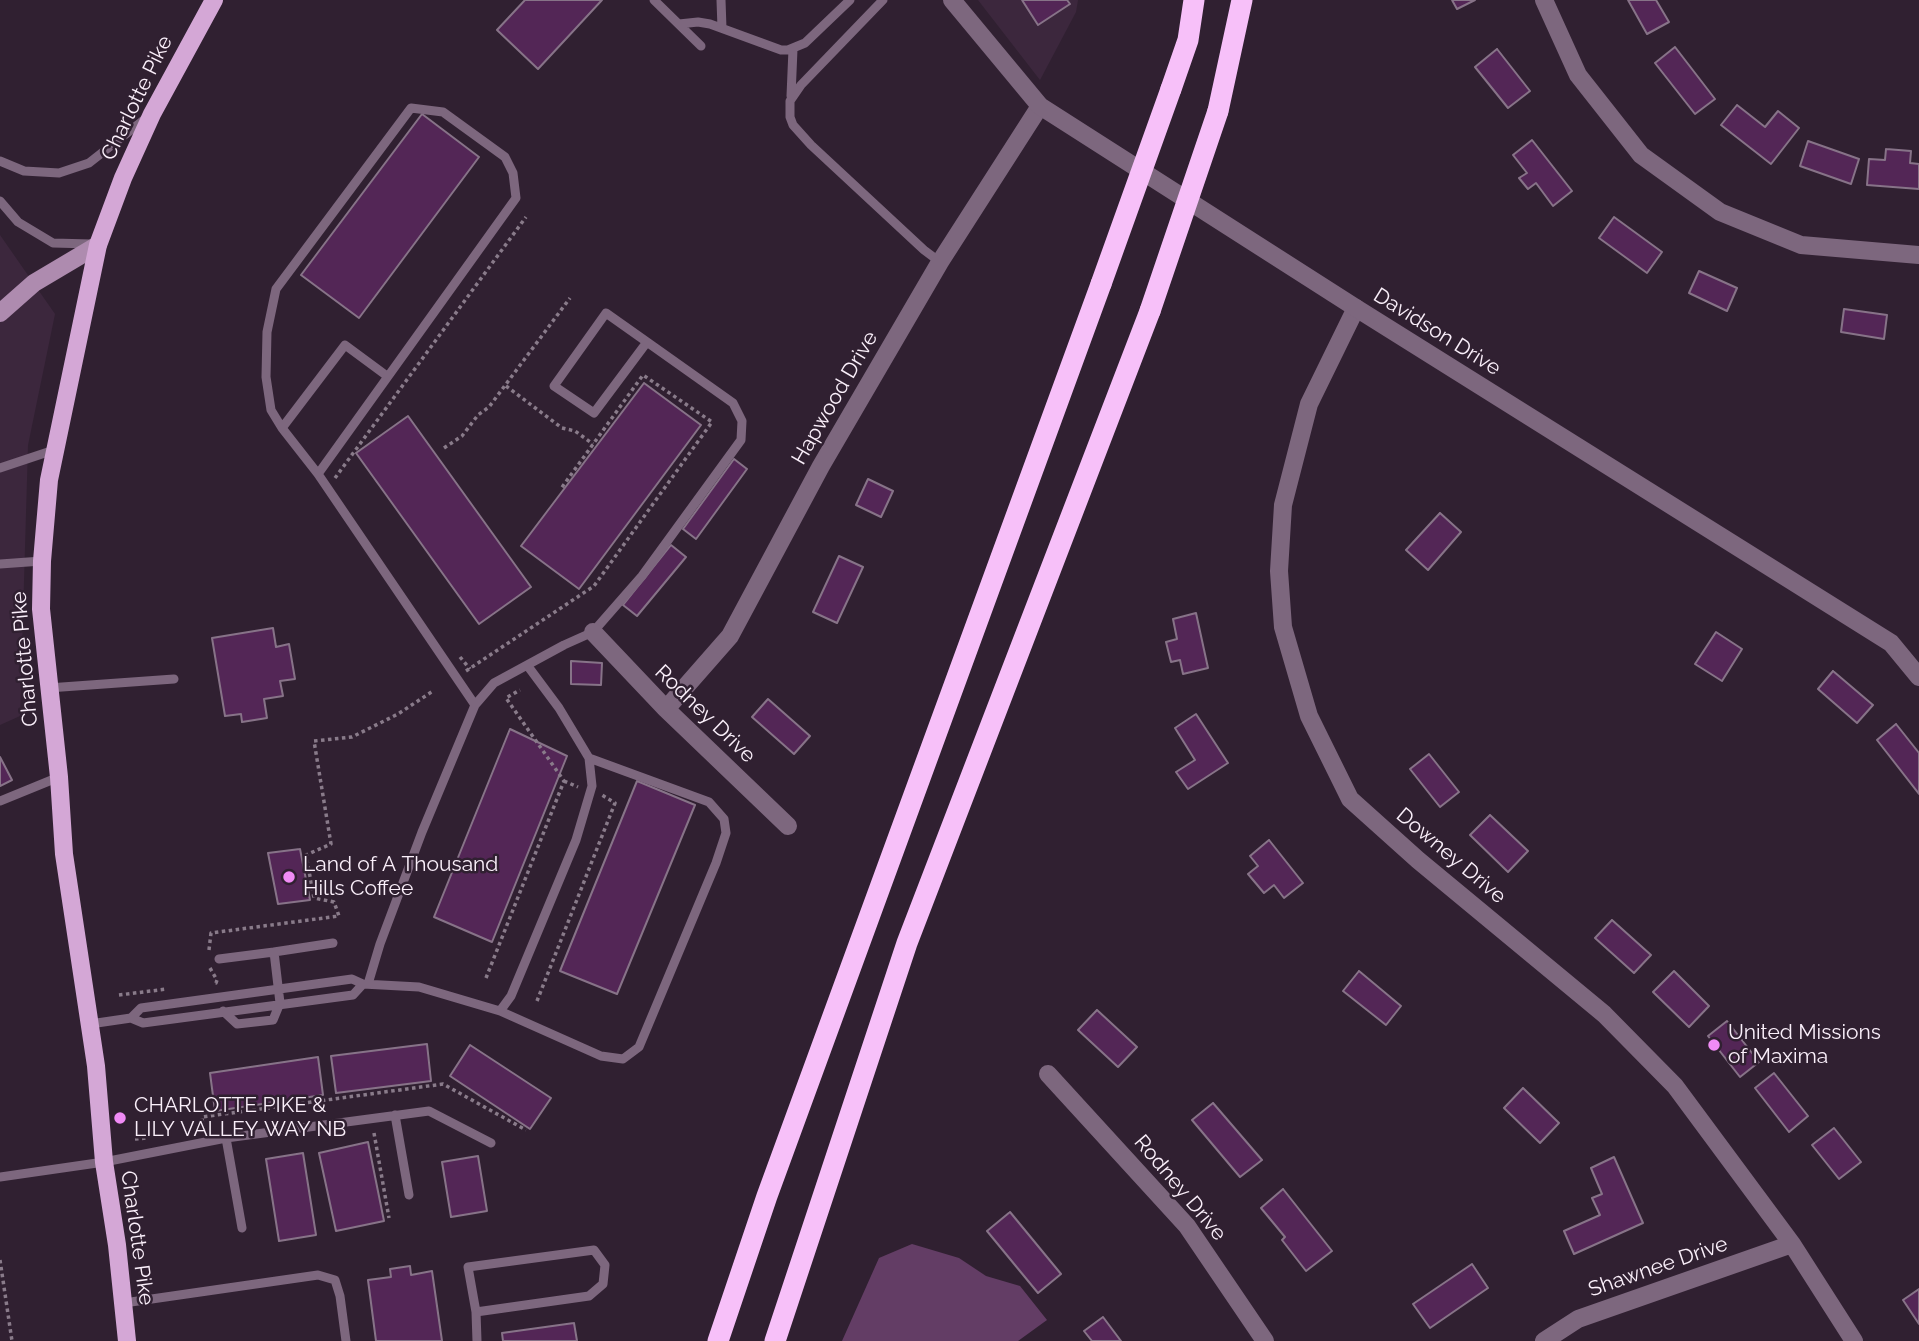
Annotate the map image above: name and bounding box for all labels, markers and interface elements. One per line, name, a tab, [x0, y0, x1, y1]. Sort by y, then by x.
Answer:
street label: Charlotte Pike	[96, 32, 178, 164]
street label: Davidson Drive	[1369, 283, 1505, 381]
street label: Hapwood Drive	[787, 327, 883, 469]
street label: Charlotte Pike	[7, 590, 43, 728]
street label: Rodney Drive	[649, 660, 761, 768]
street label: Downey Drive	[1391, 803, 1511, 909]
place label: Land of A Thousand Hills Coffee	[303, 852, 498, 902]
marker: Land of A Thousand Hills Coffee	[281, 869, 297, 885]
place label: United Missions of Maxima	[1728, 1020, 1881, 1070]
marker: United Missions of Maxima	[1706, 1037, 1722, 1053]
place label: CHARLOTTE PIKE & LILY VALLEY WAY NB	[134, 1093, 346, 1143]
marker: CHARLOTTE PIKE & LILY VALLEY WAY NB	[112, 1110, 128, 1126]
street label: Rodney Drive	[1129, 1130, 1231, 1246]
street label: Charlotte Pike	[115, 1169, 159, 1307]
street label: Shawnee Drive	[1585, 1231, 1731, 1303]

